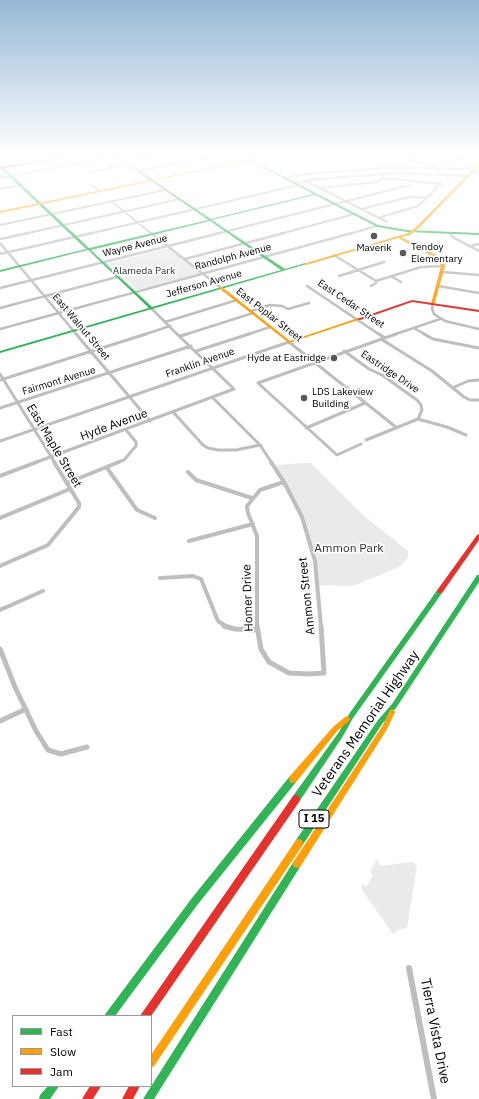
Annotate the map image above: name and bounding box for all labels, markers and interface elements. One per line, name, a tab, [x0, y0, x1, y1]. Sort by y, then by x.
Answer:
marker: Maverik	[369, 231, 379, 241]
street label: Wayne Avenue	[102, 232, 168, 260]
street label: Randolph Avenue	[193, 241, 273, 273]
place label: Tendoy Elementary	[411, 241, 463, 264]
place label: Maverik	[356, 242, 392, 254]
marker: Tendoy Elementary	[398, 248, 408, 258]
park label: Alameda Park	[113, 265, 175, 277]
street label: Jefferson Avenue	[165, 267, 243, 301]
street label: East Cedar Street	[315, 277, 387, 331]
street label: East Poplar Street	[234, 285, 304, 345]
street label: East Walnut Street	[50, 291, 112, 363]
street label: Franklin Avenue	[164, 346, 236, 380]
street label: Eastridge Drive	[359, 348, 421, 396]
place label: Hyde at Eastridge	[247, 352, 326, 364]
marker: Hyde at Eastridge	[329, 353, 339, 363]
street label: Fairmont Avenue	[21, 364, 97, 398]
place label: LDS Lakeview Building	[312, 386, 373, 410]
marker: LDS Lakeview Building	[299, 393, 309, 403]
street label: East Maple Street	[23, 402, 85, 490]
street label: Hyde Avenue	[78, 406, 150, 444]
park label: Ammon Park	[314, 542, 384, 556]
street label: Ammon Street	[296, 556, 318, 636]
street label: Homer Drive	[240, 564, 256, 632]
street label: Veterans Memorial Highway	[309, 648, 423, 800]
road number: I 15	[299, 810, 329, 828]
street label: Tierra Vista Drive	[417, 977, 453, 1085]
legend	[12, 1015, 152, 1087]
text: Fast	[50, 1024, 73, 1039]
text: Slow	[50, 1044, 76, 1059]
text: Jam	[50, 1064, 73, 1079]

